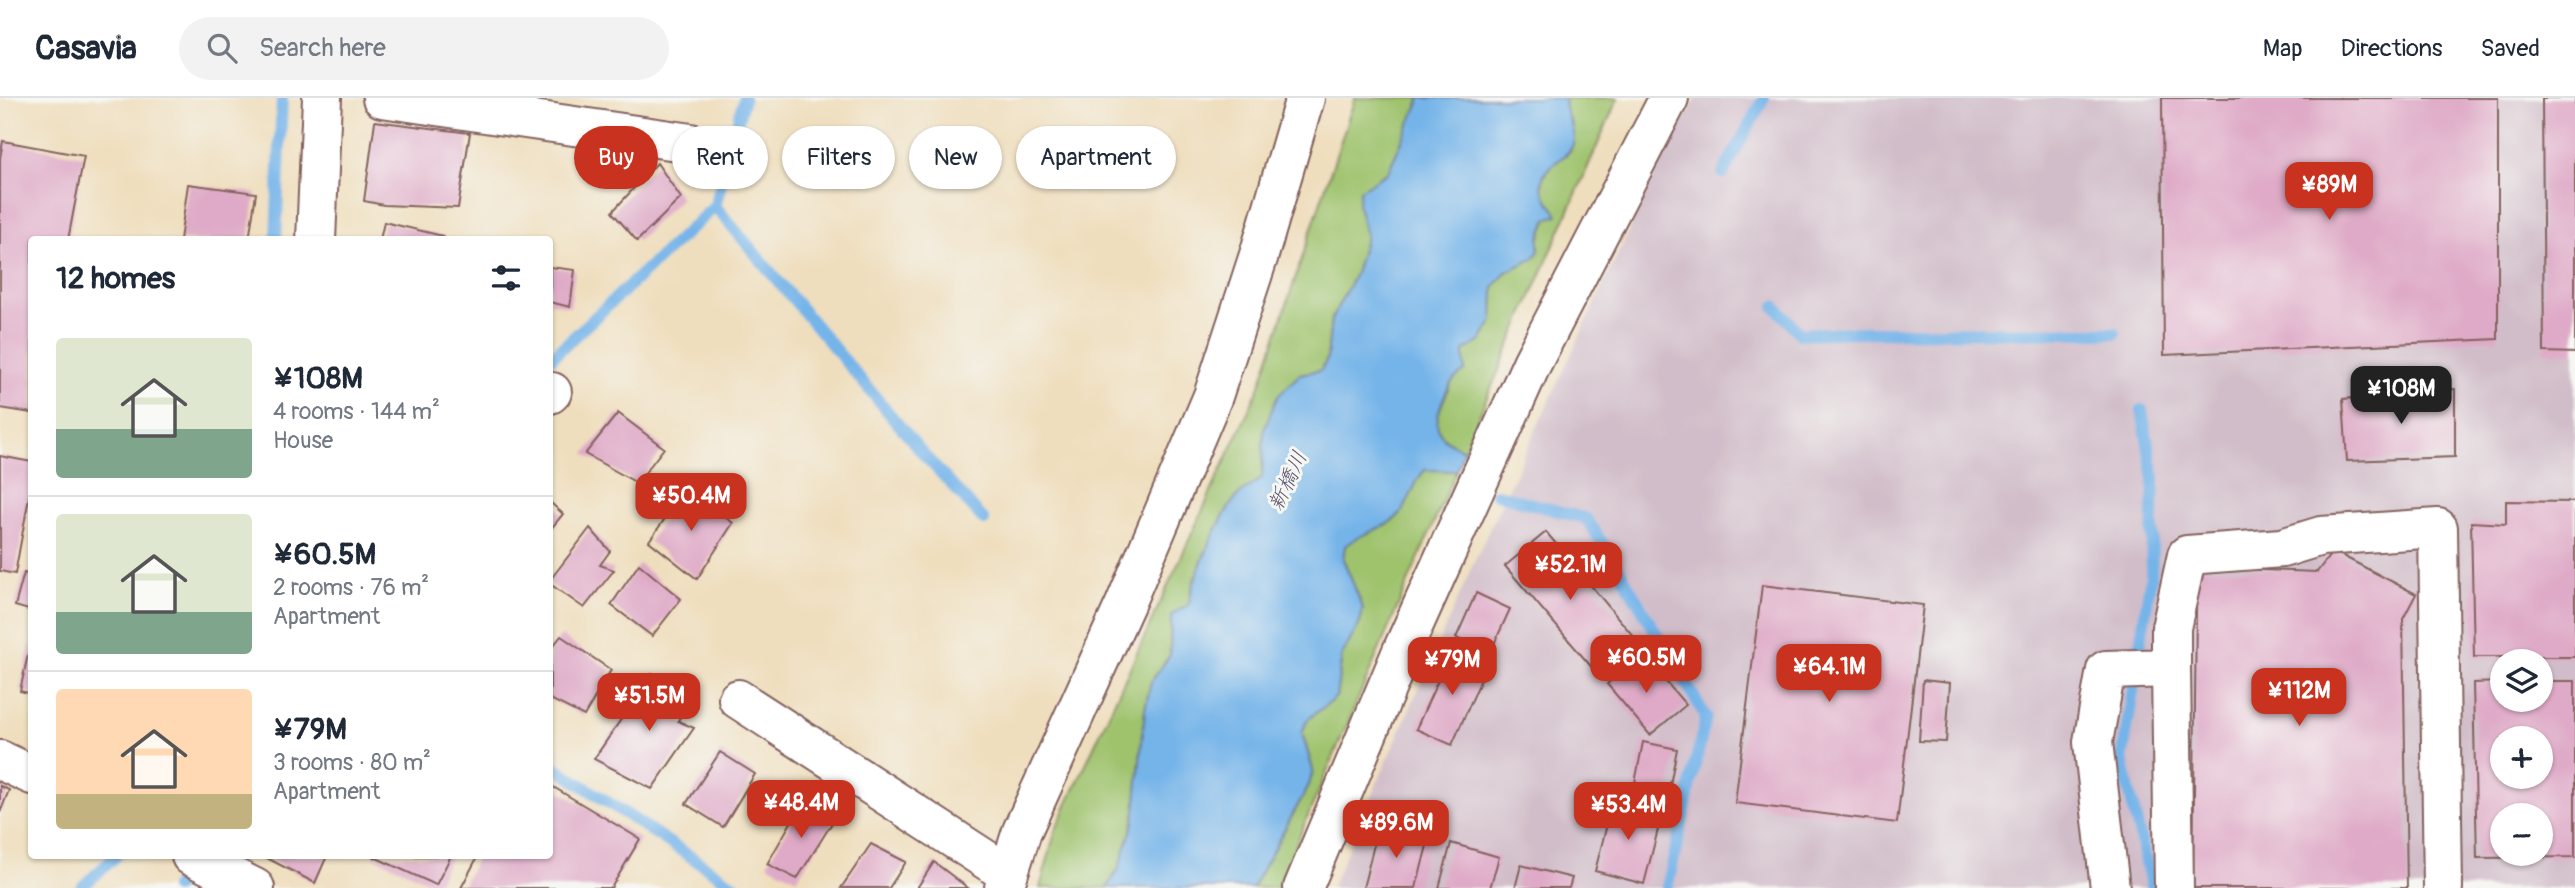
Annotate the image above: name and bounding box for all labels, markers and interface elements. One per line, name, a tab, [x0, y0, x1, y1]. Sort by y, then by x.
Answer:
search box	[179, 17, 669, 80]
text: Casavia	[35, 28, 137, 69]
icon: search	[203, 29, 241, 67]
text: Search here	[259, 32, 386, 64]
text: Map	[2263, 34, 2303, 63]
text: Directions	[2341, 34, 2442, 63]
text: Saved	[2480, 34, 2540, 63]
chip: Buy	[574, 126, 658, 189]
chip: Rent	[672, 126, 768, 189]
chip: Filters	[782, 126, 895, 189]
chip: New	[909, 126, 1002, 189]
chip: Apartment	[1016, 126, 1176, 189]
pin: ¥89M	[2288, 162, 2370, 222]
text: ¥89M	[2301, 170, 2357, 199]
icon: filters	[487, 259, 525, 297]
text: 12 homes	[56, 260, 175, 297]
text: ¥108M	[273, 360, 363, 397]
icon: home	[112, 366, 196, 450]
pin: ¥108M	[2352, 366, 2450, 426]
text: ¥108M	[2367, 374, 2435, 403]
text: 4 rooms · 144 m²	[273, 397, 440, 426]
text: House	[273, 426, 333, 455]
water label: 新橋川	[1262, 447, 1314, 515]
pin: ¥50.4M	[634, 474, 748, 533]
text: ¥50.4M	[651, 481, 731, 510]
text: ¥60.5M	[273, 536, 376, 573]
icon: home	[112, 542, 196, 626]
pin: ¥52.1M	[1513, 542, 1627, 602]
text: ¥52.1M	[1534, 550, 1606, 579]
text: 2 rooms · 76 m²	[273, 573, 429, 602]
text: Apartment	[273, 602, 380, 631]
pin: ¥60.5M	[1589, 636, 1703, 695]
pin: ¥79M	[1411, 638, 1493, 697]
text: ¥60.5M	[1606, 643, 1686, 672]
pin: ¥64.1M	[1772, 644, 1886, 704]
text: ¥79M	[1424, 645, 1480, 674]
map controls	[2490, 649, 2553, 866]
button: layers	[2490, 649, 2553, 712]
text: ¥64.1M	[1792, 652, 1866, 681]
pin: ¥112M	[2250, 668, 2348, 728]
pin: ¥51.5M	[592, 674, 706, 733]
text: ¥112M	[2267, 676, 2331, 705]
text: ¥51.5M	[613, 681, 685, 710]
text: ¥79M	[273, 711, 347, 748]
icon: home	[112, 717, 196, 801]
button: +	[2490, 726, 2553, 789]
text: 3 rooms · 80 m²	[273, 748, 431, 777]
text: Apartment	[273, 777, 380, 806]
pin: ¥48.4M	[744, 780, 858, 840]
pin: ¥53.4M	[1571, 782, 1685, 842]
text: ¥48.4M	[763, 788, 839, 817]
text: ¥53.4M	[1590, 790, 1666, 819]
pin: ¥89.6M	[1339, 800, 1453, 860]
button: −	[2490, 803, 2553, 866]
text: ¥89.6M	[1359, 808, 1433, 837]

